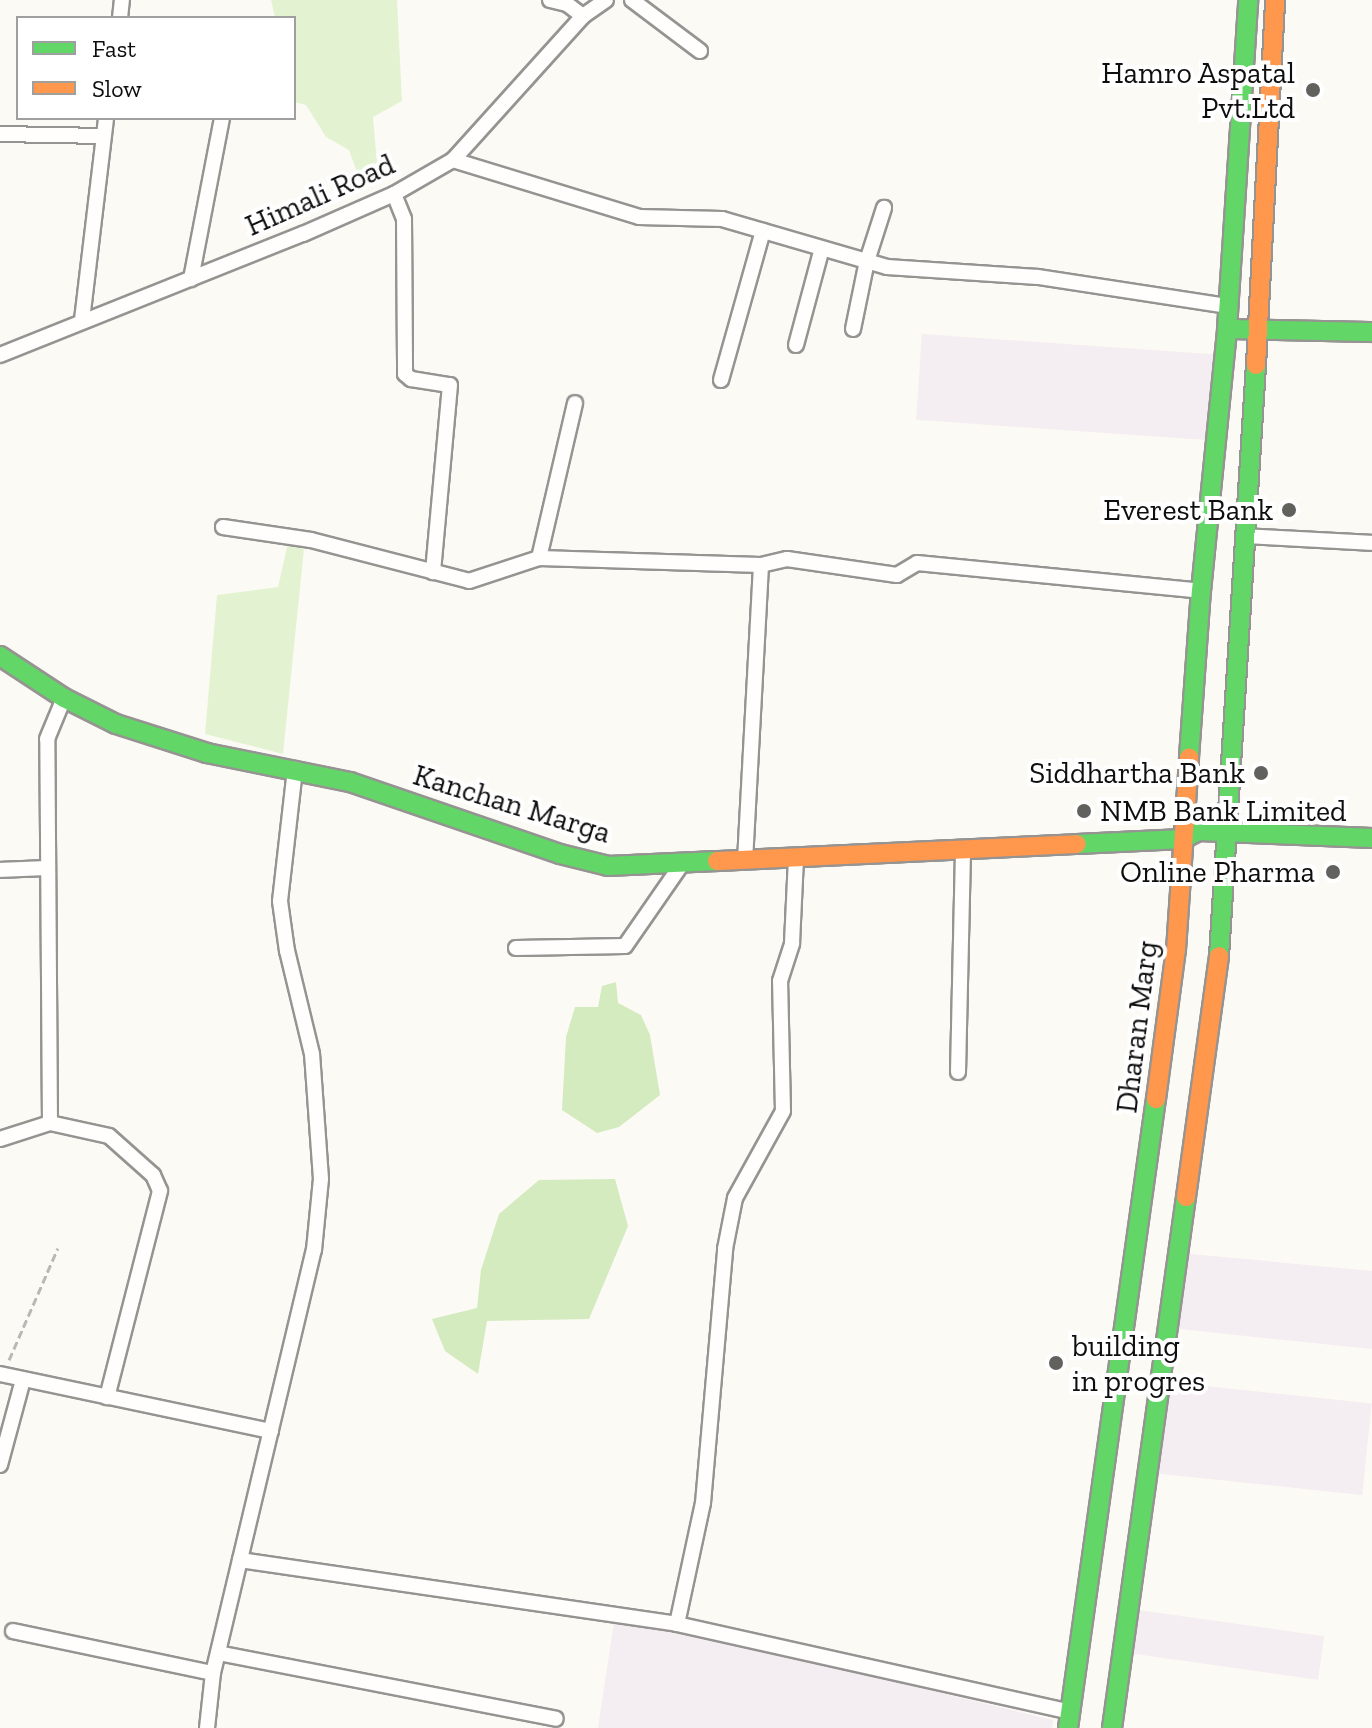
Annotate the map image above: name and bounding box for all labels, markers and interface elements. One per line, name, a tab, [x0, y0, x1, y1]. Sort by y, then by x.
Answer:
legend	[16, 16, 296, 120]
text: Fast	[92, 34, 136, 63]
place label: Hamro Aspatal Pvt.Ltd	[1100, 55, 1295, 126]
text: Slow	[92, 74, 142, 103]
marker: Hamro Aspatal Pvt.Ltd	[1302, 79, 1324, 101]
street label: Himali Road	[240, 146, 400, 244]
place label: Everest Bank	[1103, 492, 1273, 528]
marker: Everest Bank	[1280, 501, 1298, 519]
place label: Siddhartha Bank	[1029, 755, 1245, 791]
street label: Kanchan Marga	[409, 757, 615, 851]
marker: Siddhartha Bank	[1252, 764, 1270, 782]
place label: NMB Bank Limited	[1100, 793, 1346, 829]
marker: NMB Bank Limited	[1075, 802, 1093, 820]
place label: Online Pharma	[1120, 854, 1315, 890]
marker: Online Pharma	[1322, 861, 1344, 883]
street label: Dharan Marg	[1109, 939, 1165, 1115]
place label: building in progres	[1072, 1328, 1205, 1398]
marker: building in progres	[1047, 1354, 1065, 1372]

